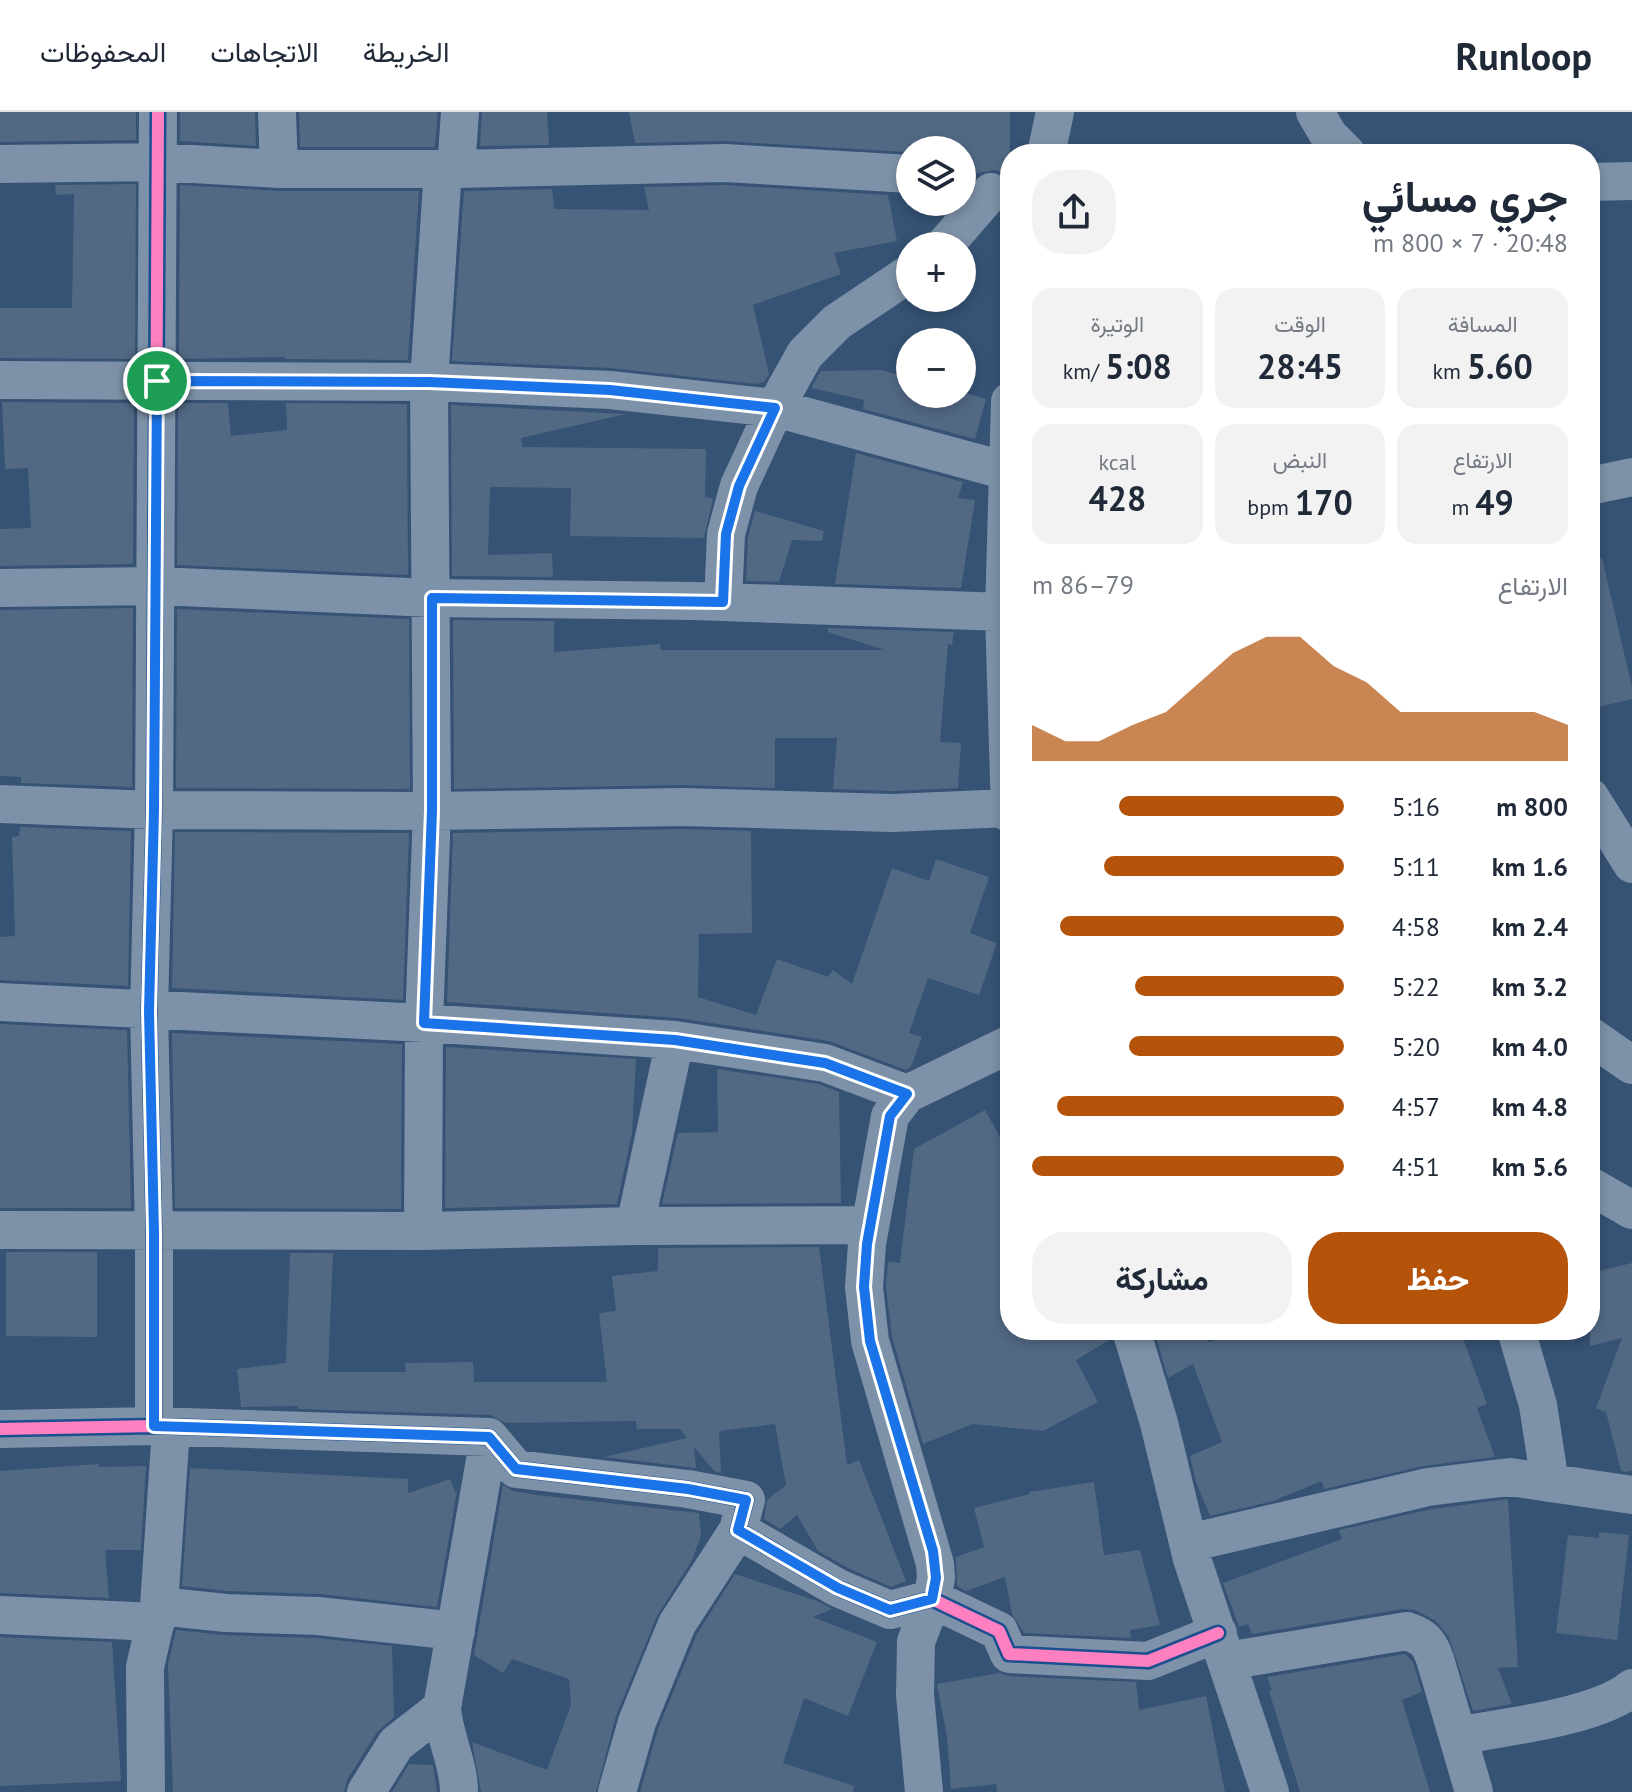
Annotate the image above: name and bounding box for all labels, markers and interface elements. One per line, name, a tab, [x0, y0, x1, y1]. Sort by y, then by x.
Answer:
text: Runloop	[1455, 31, 1592, 80]
text: المحفوظات	[40, 33, 166, 70]
text: الاتجاهات	[210, 33, 319, 70]
text: الخريطة	[363, 33, 449, 70]
map controls	[896, 136, 976, 408]
button: layers	[896, 136, 976, 216]
text: جري مسائي	[1362, 167, 1568, 224]
button: share	[1032, 170, 1116, 254]
text: 20:48 · 7 × 800 m	[1373, 226, 1568, 259]
button: +	[896, 232, 976, 312]
text: الوتيرة	[1090, 310, 1144, 338]
text: الوقت	[1274, 310, 1326, 338]
text: المسافة	[1448, 310, 1518, 338]
button: −	[896, 328, 976, 408]
text: 5:08	[1105, 344, 1172, 388]
text: 28:45	[1257, 344, 1343, 388]
text: 5.60	[1467, 344, 1533, 388]
pin	[123, 347, 191, 415]
text: /km	[1063, 357, 1105, 385]
text: km	[1432, 357, 1467, 385]
icon: arrive	[135, 359, 179, 403]
text: النبض	[1273, 446, 1327, 474]
text: الارتفاع	[1453, 446, 1513, 474]
text: kcal	[1099, 448, 1136, 476]
text: 428	[1088, 476, 1146, 520]
text: 170	[1295, 480, 1353, 524]
text: 49	[1475, 480, 1514, 524]
text: bpm	[1247, 493, 1295, 521]
text: m	[1452, 493, 1475, 521]
text: 79–86 m	[1032, 568, 1134, 601]
text: الارتفاع	[1497, 569, 1568, 602]
text: 5:16	[1392, 790, 1440, 823]
text: 800 m	[1496, 790, 1568, 823]
text: 5:11	[1392, 850, 1440, 883]
text: 1.6 km	[1492, 850, 1568, 883]
text: 4:58	[1392, 910, 1440, 943]
text: 2.4 km	[1492, 910, 1568, 943]
text: 5:22	[1392, 970, 1440, 1003]
text: 3.2 km	[1492, 970, 1568, 1003]
text: 5:20	[1392, 1030, 1440, 1063]
text: 4.0 km	[1492, 1030, 1568, 1063]
text: 4:57	[1392, 1090, 1440, 1123]
text: 4.8 km	[1492, 1090, 1568, 1123]
text: 4:51	[1392, 1150, 1440, 1183]
text: 5.6 km	[1492, 1150, 1568, 1183]
button: مشاركة	[1032, 1232, 1292, 1324]
button: حفظ	[1308, 1232, 1568, 1324]

